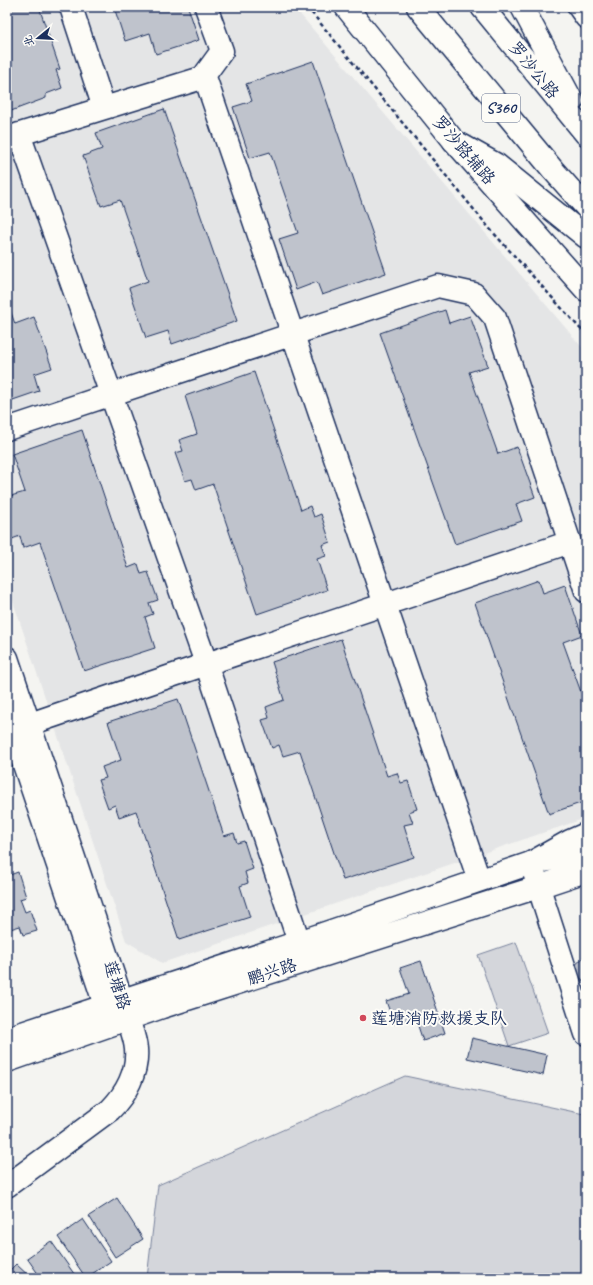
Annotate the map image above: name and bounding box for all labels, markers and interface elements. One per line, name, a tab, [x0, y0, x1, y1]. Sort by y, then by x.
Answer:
north arrow	[18, 18, 58, 58]
text: 北	[20, 34, 37, 48]
street label: 罗沙公路	[504, 37, 564, 103]
road number: S360	[482, 94, 520, 122]
street label: 罗沙路辅路	[428, 111, 500, 189]
street label: 鹏兴路	[245, 954, 299, 990]
street label: 莲塘路	[99, 958, 135, 1012]
place label: 莲塘消防救援支队	[371, 1008, 507, 1029]
marker: 莲塘消防救援支队	[358, 1013, 368, 1023]

